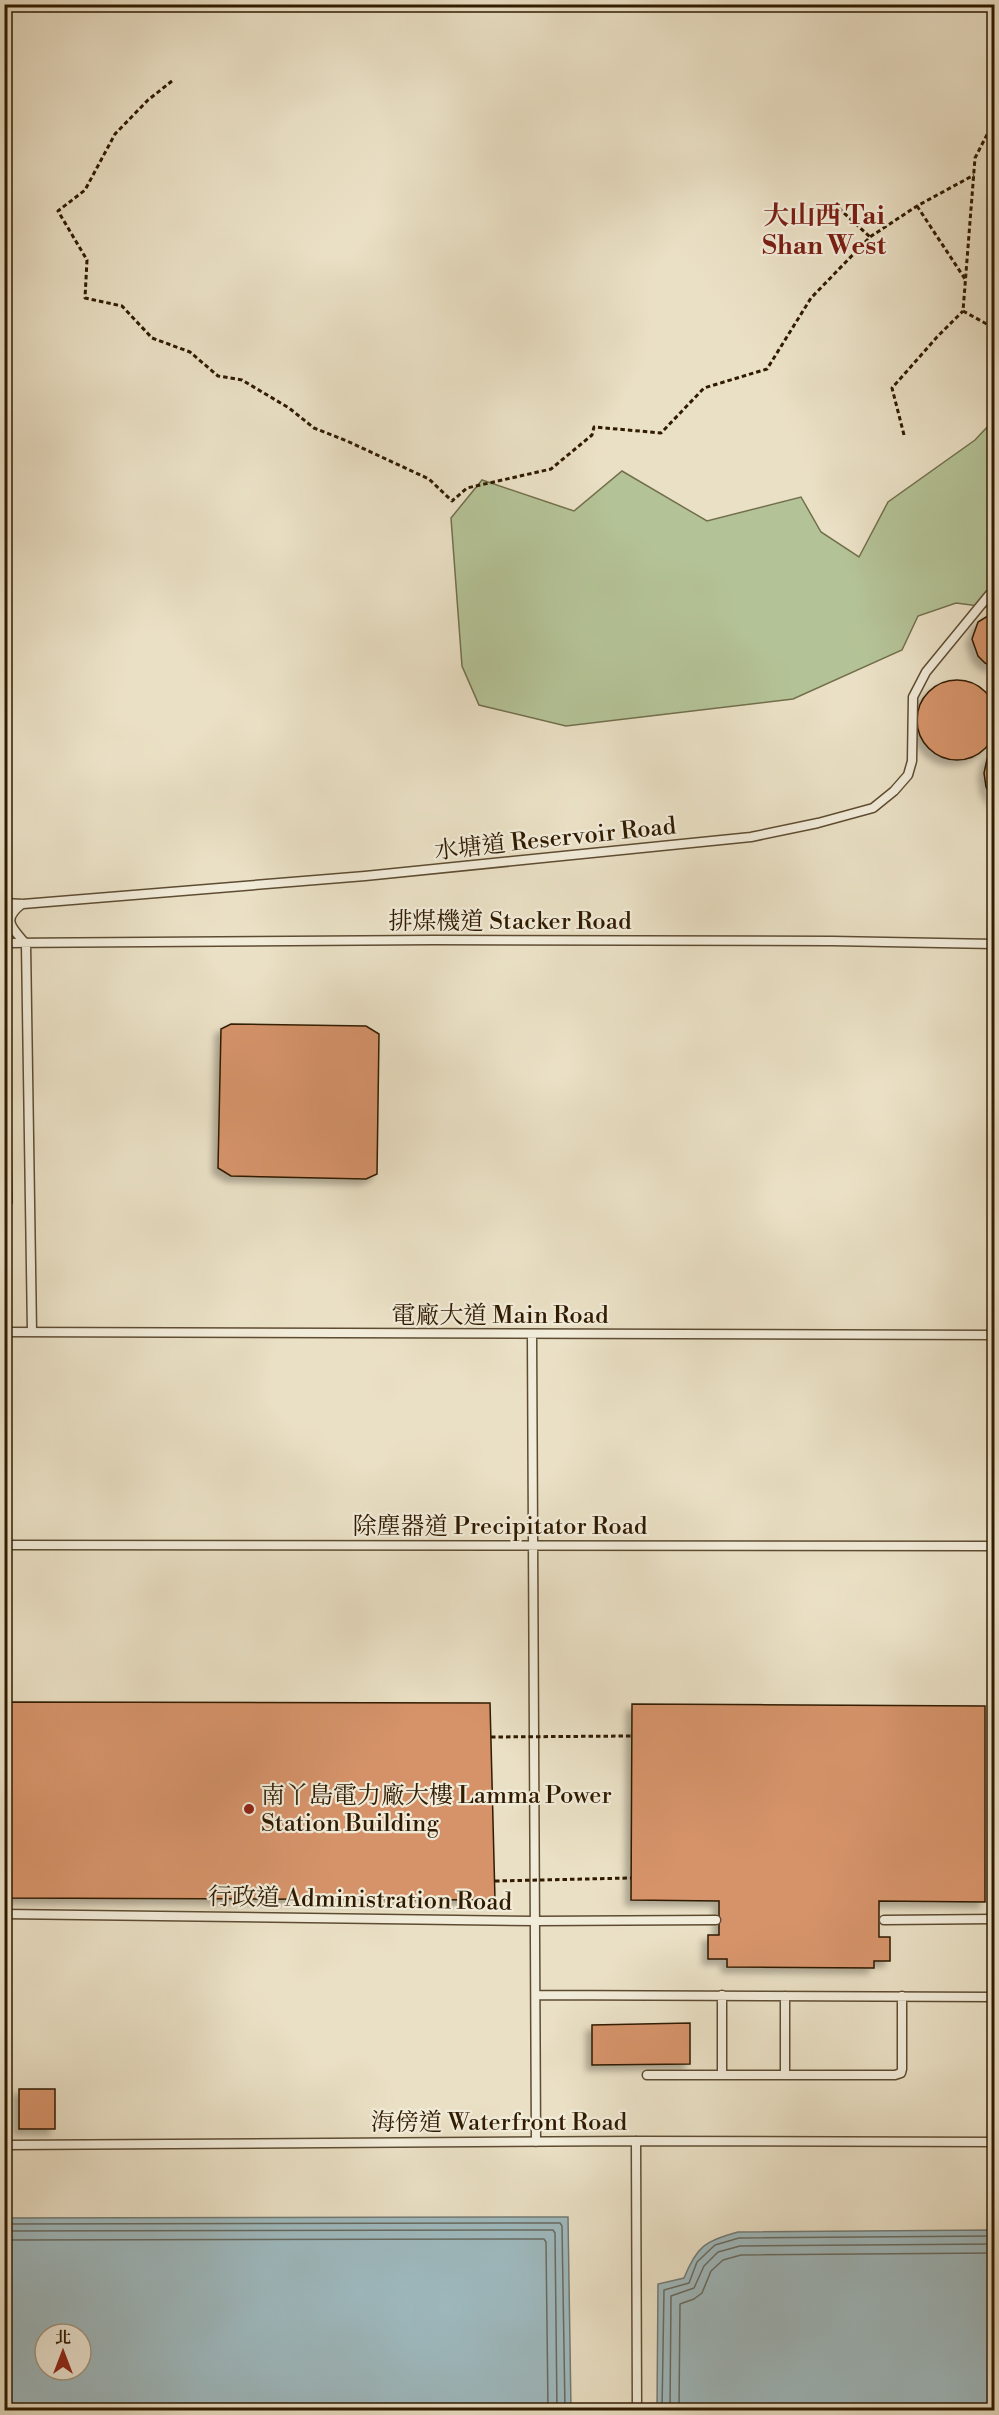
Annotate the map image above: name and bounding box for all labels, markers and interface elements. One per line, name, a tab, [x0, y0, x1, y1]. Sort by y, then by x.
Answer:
district label: 大山西 Tai Shan West	[762, 200, 887, 262]
street label: 水塘道 Reservoir Road	[433, 811, 678, 867]
street label: 排煤機道 Stacker Road	[388, 907, 632, 937]
street label: 電廠大道 Main Road	[391, 1301, 609, 1331]
street label: 除塵器道 Precipitator Road	[353, 1512, 648, 1542]
place label: 南丫島電力廠大樓 Lamma Power Station Building	[261, 1781, 612, 1839]
marker: 南丫島電力廠大樓 Lamma Power Station Building	[242, 1802, 256, 1816]
street label: 行政道 Administration Road	[208, 1882, 513, 1918]
street label: 海傍道 Waterfront Road	[371, 2108, 628, 2138]
north arrow	[33, 2322, 93, 2382]
text: 北	[55, 2328, 71, 2348]

